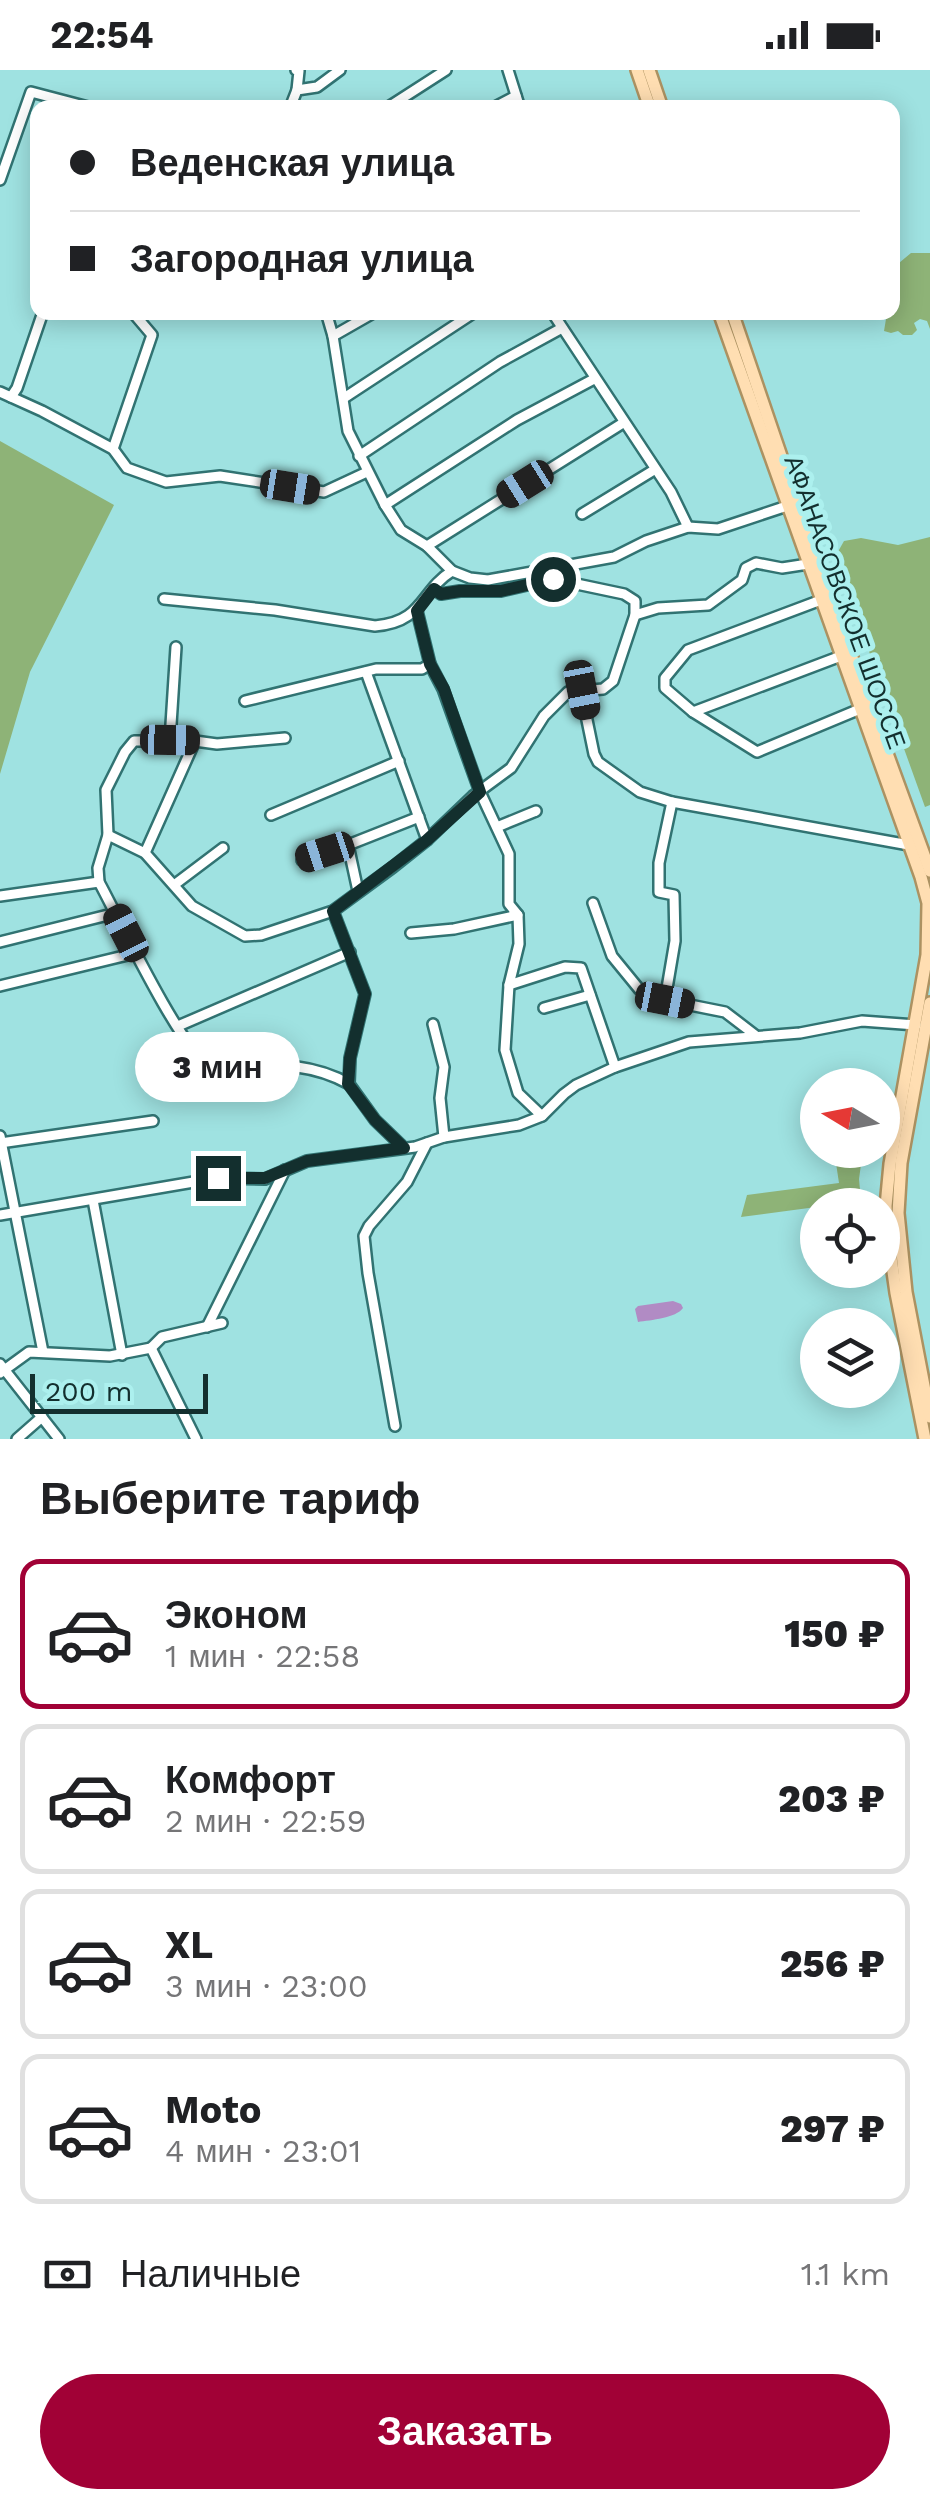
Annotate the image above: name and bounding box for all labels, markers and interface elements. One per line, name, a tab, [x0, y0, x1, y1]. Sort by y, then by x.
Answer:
text: 22:54	[50, 13, 153, 57]
text: Веденская улица	[130, 141, 454, 185]
text: Загородная улица	[130, 237, 474, 281]
street label: АФАНАСОВСКОЕ ШОССЕ	[778, 451, 912, 753]
car	[492, 455, 558, 513]
car	[258, 467, 322, 507]
route start	[531, 557, 576, 602]
car	[562, 658, 602, 722]
car	[140, 724, 200, 756]
car	[292, 828, 358, 876]
car	[99, 899, 153, 967]
car	[633, 980, 697, 1020]
callout: 3 мин	[136, 1033, 300, 1103]
text: 3 мин	[172, 1048, 263, 1086]
north arrow	[800, 1068, 900, 1168]
map controls	[800, 1068, 900, 1408]
route end	[196, 1156, 241, 1201]
button: locate	[800, 1188, 900, 1288]
button: layers	[800, 1308, 900, 1408]
scale bar	[30, 1369, 208, 1414]
text: 200 m	[45, 1375, 132, 1408]
text: Выберите тариф	[40, 1472, 420, 1525]
icon: car	[45, 1589, 135, 1679]
text: Эконом	[165, 1593, 308, 1637]
text: 150 ₽	[784, 1612, 885, 1656]
text: 1 мин · 22:58	[165, 1637, 360, 1675]
icon: car	[45, 1754, 135, 1844]
text: Комфорт	[165, 1758, 336, 1802]
text: 203 ₽	[778, 1777, 885, 1821]
text: 2 мин · 22:59	[165, 1802, 366, 1840]
icon: car	[45, 1919, 135, 2009]
text: XL	[165, 1923, 213, 1967]
text: 256 ₽	[780, 1942, 885, 1986]
text: 3 мин · 23:00	[165, 1967, 368, 2005]
icon: car	[45, 2084, 135, 2174]
text: Moto	[165, 2088, 261, 2132]
text: 297 ₽	[780, 2107, 885, 2151]
text: 4 мин · 23:01	[165, 2132, 361, 2170]
icon: cash	[40, 2247, 95, 2302]
text: Наличные	[120, 2252, 301, 2296]
text: 1.1 km	[801, 2255, 890, 2293]
button: Заказать	[40, 2374, 890, 2489]

